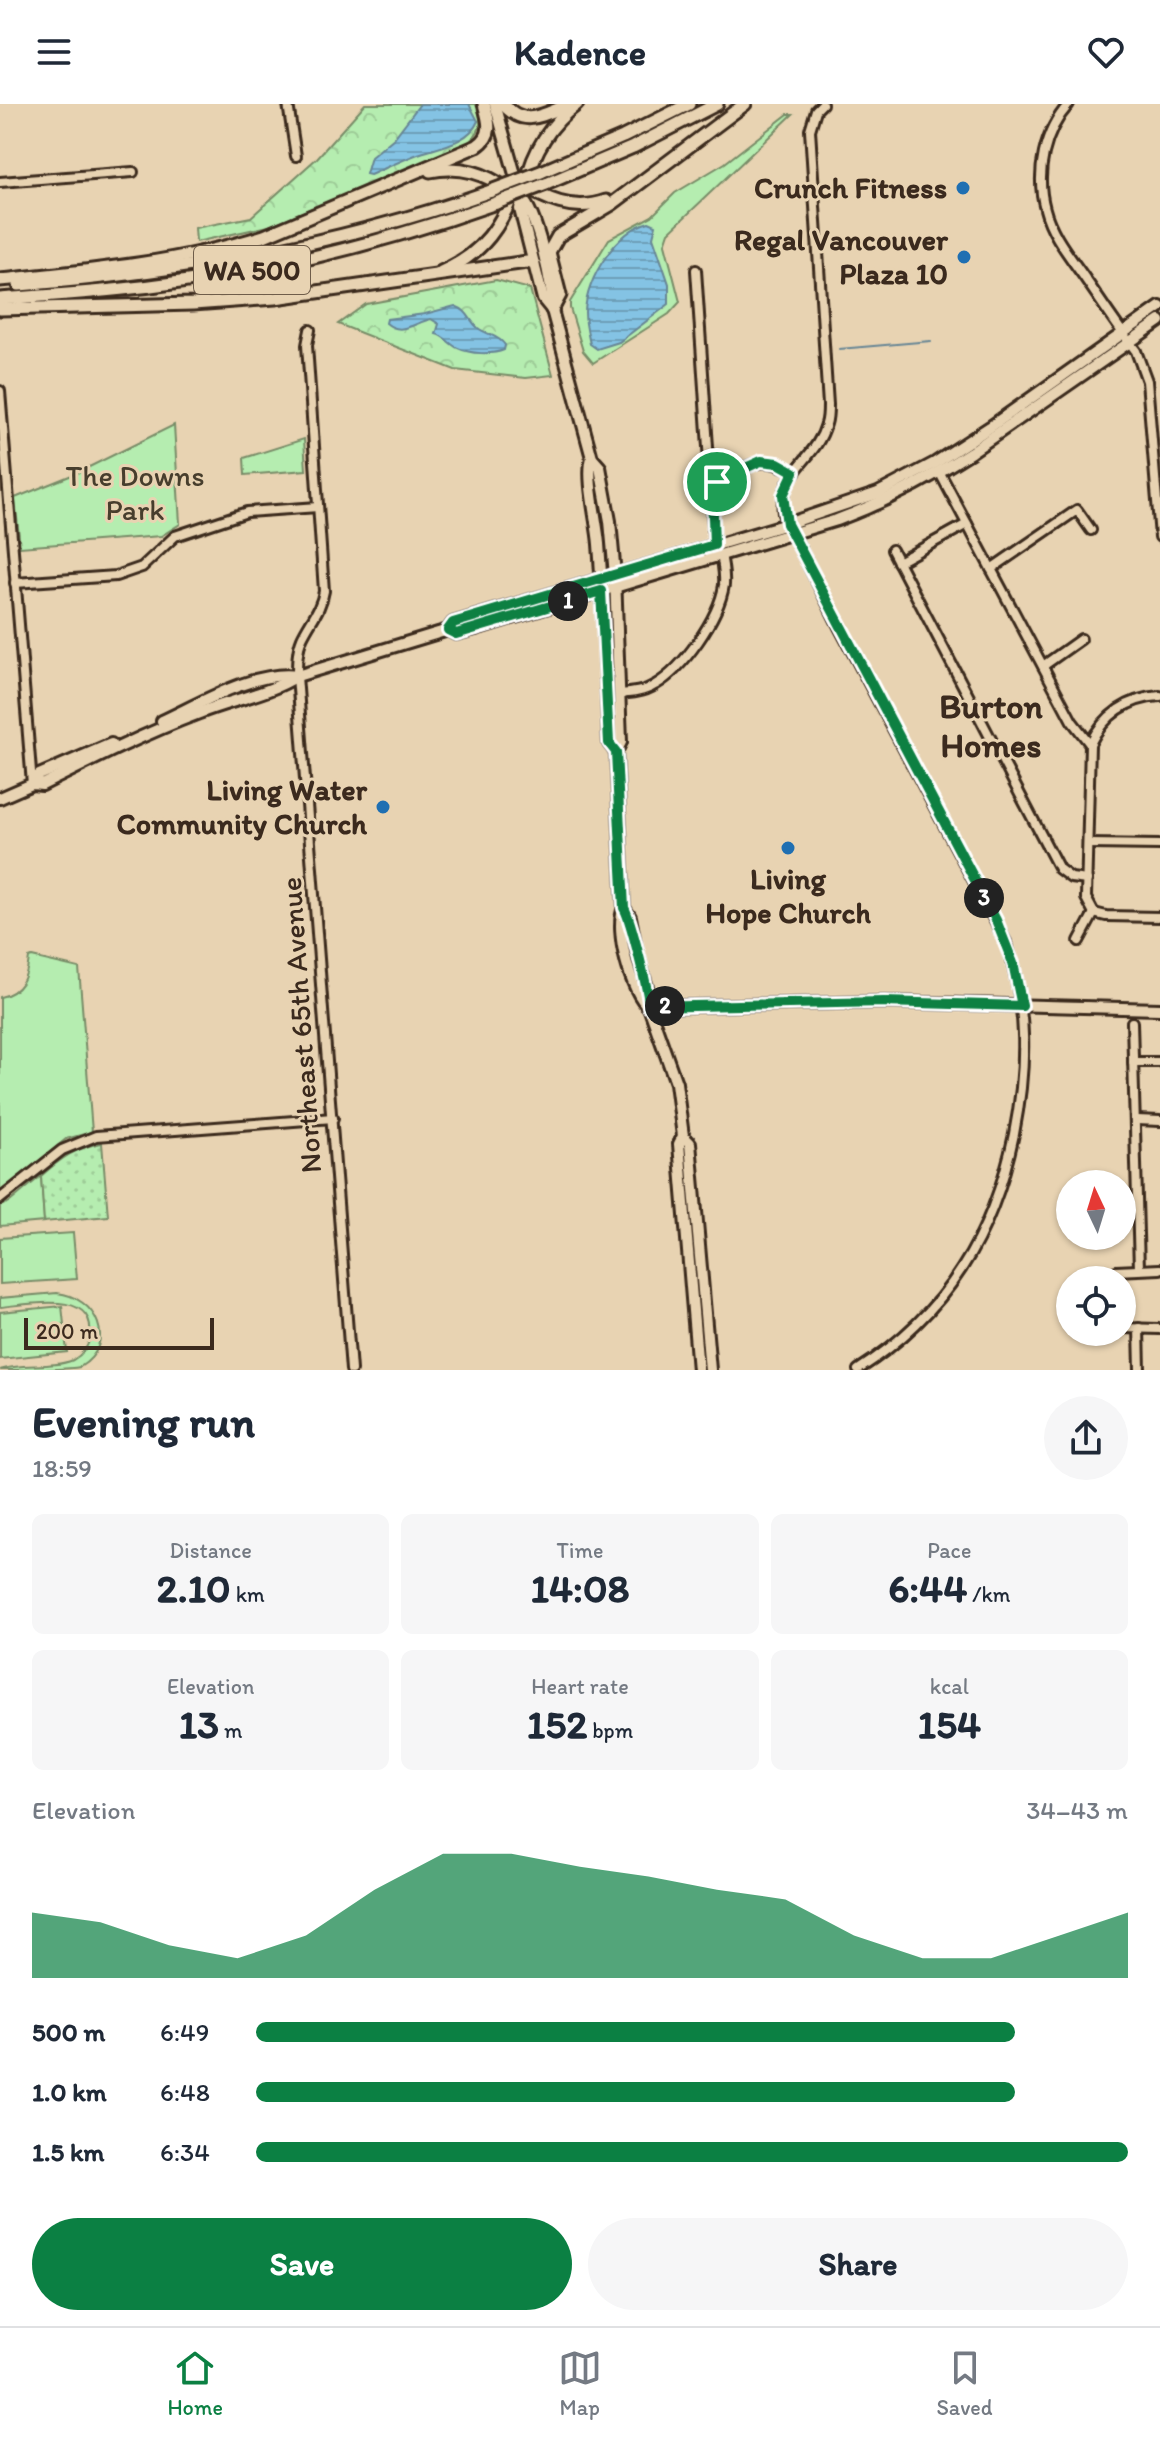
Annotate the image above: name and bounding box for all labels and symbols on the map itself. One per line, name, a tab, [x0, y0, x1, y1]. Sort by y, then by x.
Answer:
place label: Crunch Fitness	[754, 169, 947, 206]
marker: Crunch Fitness	[954, 179, 972, 197]
place label: Regal Vancouver Plaza 10	[734, 221, 949, 292]
road number: WA 500	[194, 246, 310, 294]
marker: Regal Vancouver Plaza 10	[955, 248, 973, 266]
pin	[683, 448, 751, 516]
park label: The Downs Park	[65, 457, 205, 528]
pin: 1	[548, 581, 588, 621]
district label: Burton Homes	[939, 686, 1043, 766]
place label: Living Water Community Church	[117, 771, 368, 842]
marker: Living Water Community Church	[374, 798, 392, 816]
marker: Living Hope Church	[779, 839, 797, 857]
place label: Living Hope Church	[705, 860, 871, 931]
street label: Northeast 65th Avenue	[272, 876, 329, 1174]
pin: 3	[964, 878, 1004, 918]
pin: 2	[645, 986, 685, 1026]
north arrow	[1056, 1170, 1136, 1250]
scale bar	[24, 1314, 214, 1350]

